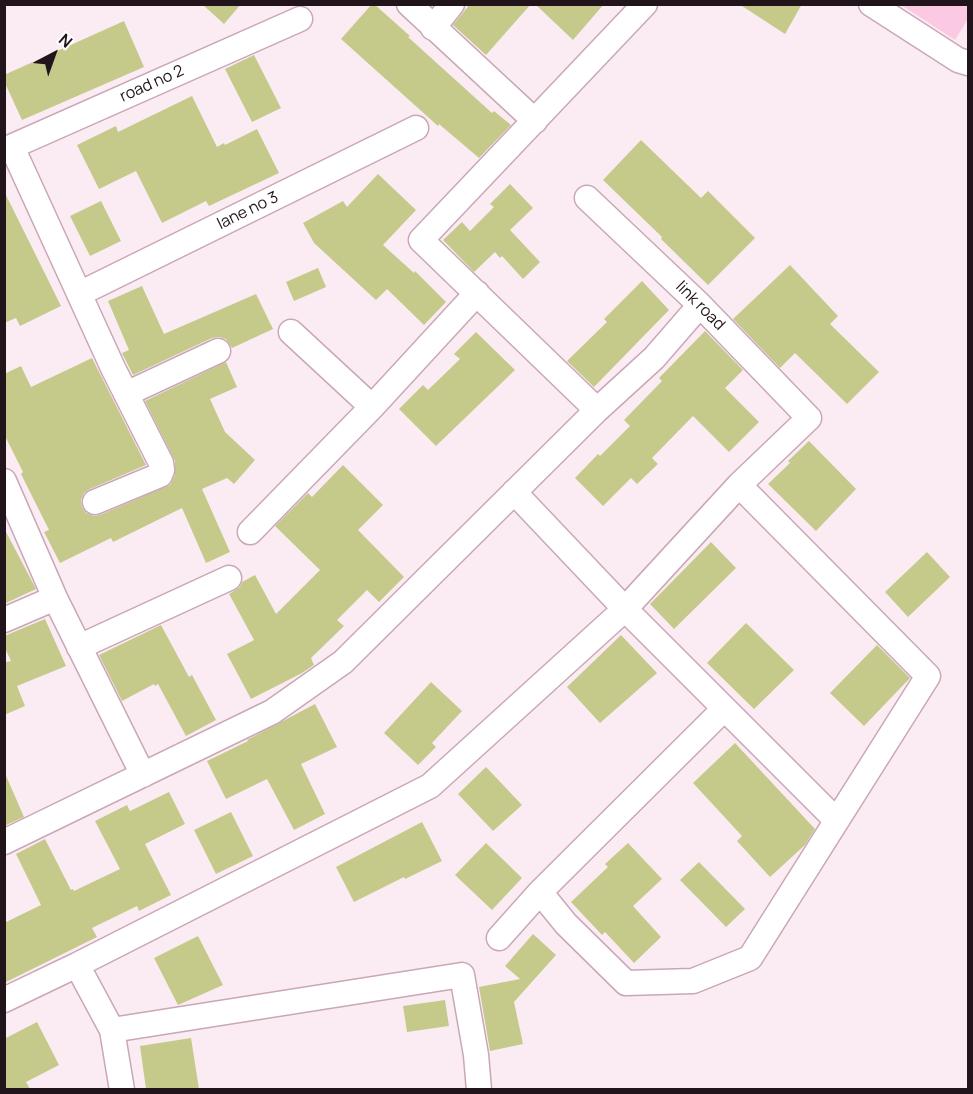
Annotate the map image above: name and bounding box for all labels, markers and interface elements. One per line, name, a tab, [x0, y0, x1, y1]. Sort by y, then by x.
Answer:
north arrow	[24, 24, 84, 84]
text: N	[54, 28, 77, 52]
street label: road no 2	[117, 61, 187, 107]
street label: lane no 3	[214, 188, 282, 234]
street label: link road	[671, 277, 729, 335]

